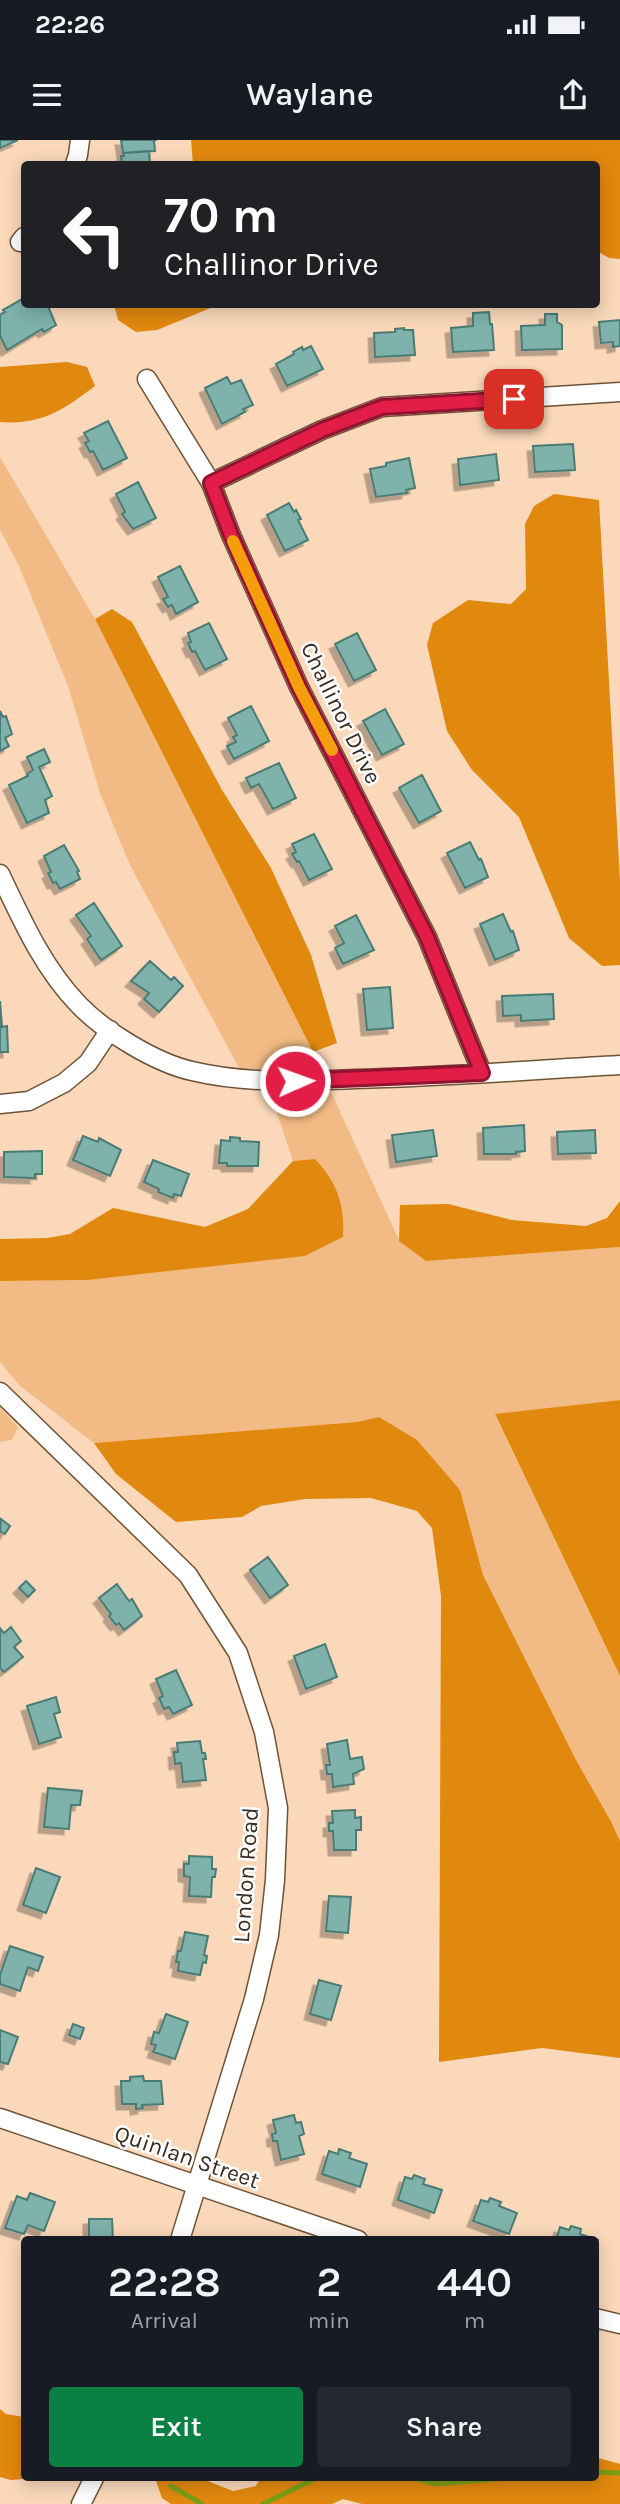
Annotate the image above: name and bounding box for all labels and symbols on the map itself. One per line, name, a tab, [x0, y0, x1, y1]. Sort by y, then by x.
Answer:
pin	[484, 369, 544, 429]
street label: Challinor Drive	[295, 638, 387, 788]
position arrow	[258, 1044, 332, 1118]
street label: London Road	[228, 1806, 264, 1944]
street label: Quinlan Street	[111, 2120, 263, 2194]

